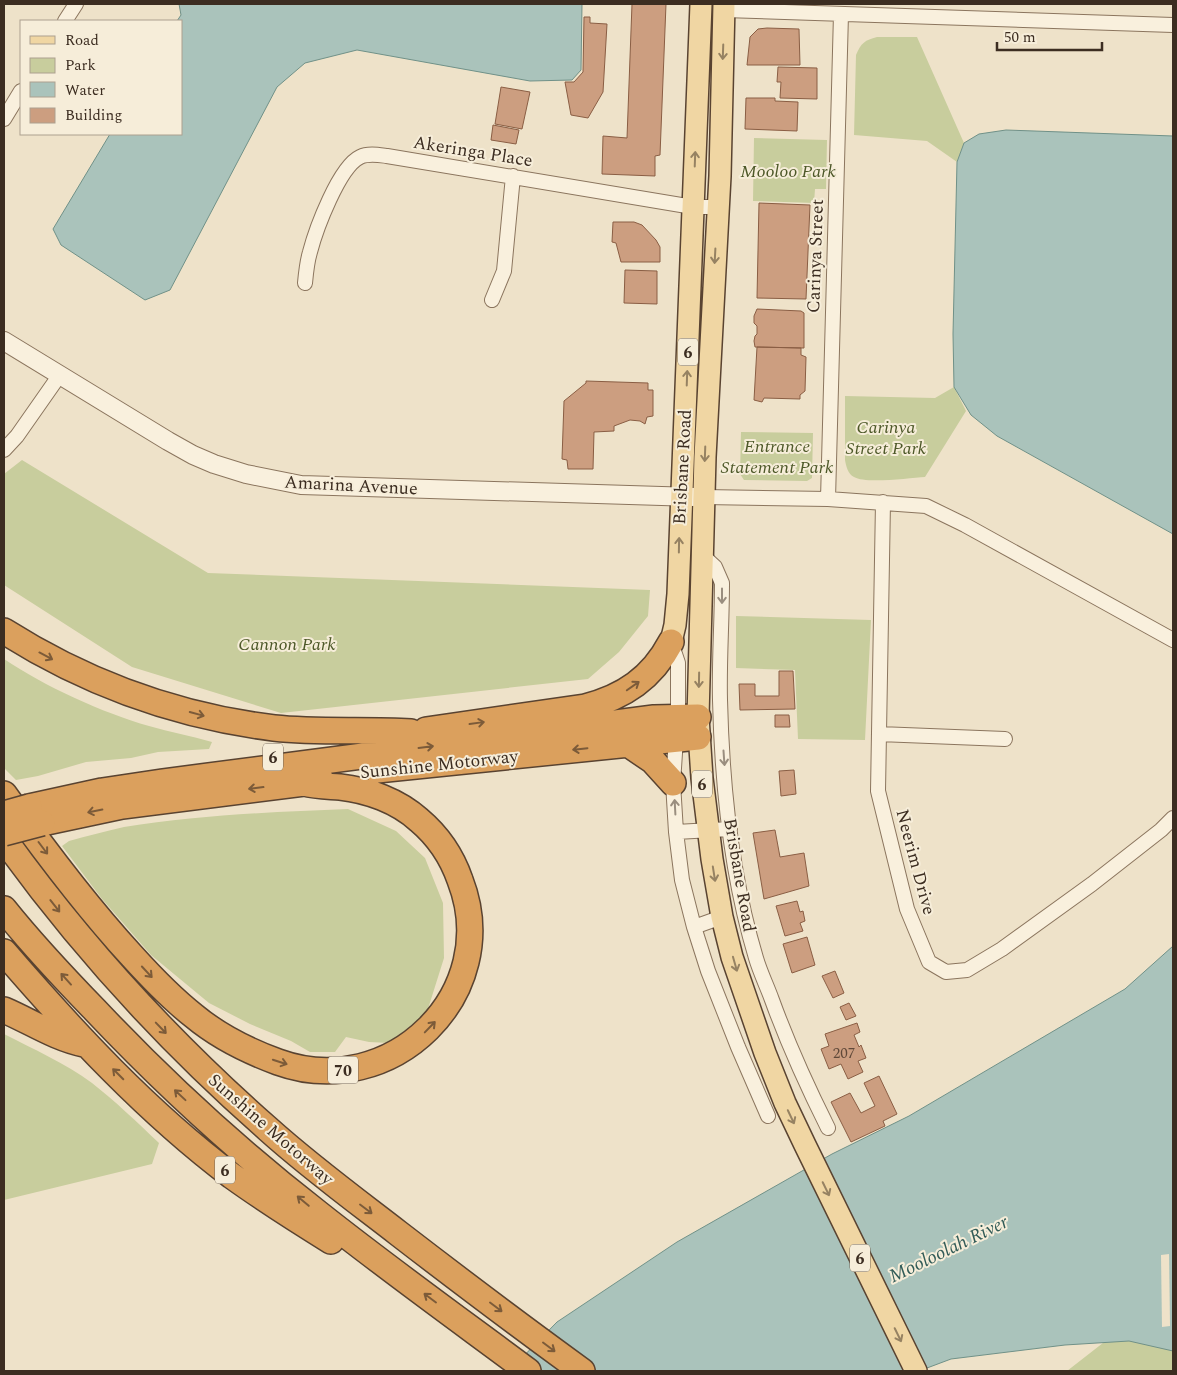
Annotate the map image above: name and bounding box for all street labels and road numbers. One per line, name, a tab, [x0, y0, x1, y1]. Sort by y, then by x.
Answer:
street label: Akeringa Place	[411, 129, 535, 174]
street label: Carinya Street	[800, 199, 831, 314]
road number: 6	[678, 338, 698, 366]
street label: Brisbane Road	[666, 409, 699, 525]
street label: Amarina Avenue	[284, 469, 418, 502]
street label: Sunshine Motorway	[359, 743, 521, 786]
road number: 6	[263, 744, 283, 770]
road number: 6	[692, 771, 712, 798]
street label: Neerim Drive	[888, 806, 943, 918]
street label: Brisbane Road	[716, 816, 763, 934]
road number: 70	[328, 1056, 358, 1084]
street label: Sunshine Motorway	[202, 1067, 340, 1193]
road number: 6	[215, 1156, 235, 1184]
road number: 6	[850, 1244, 870, 1272]

